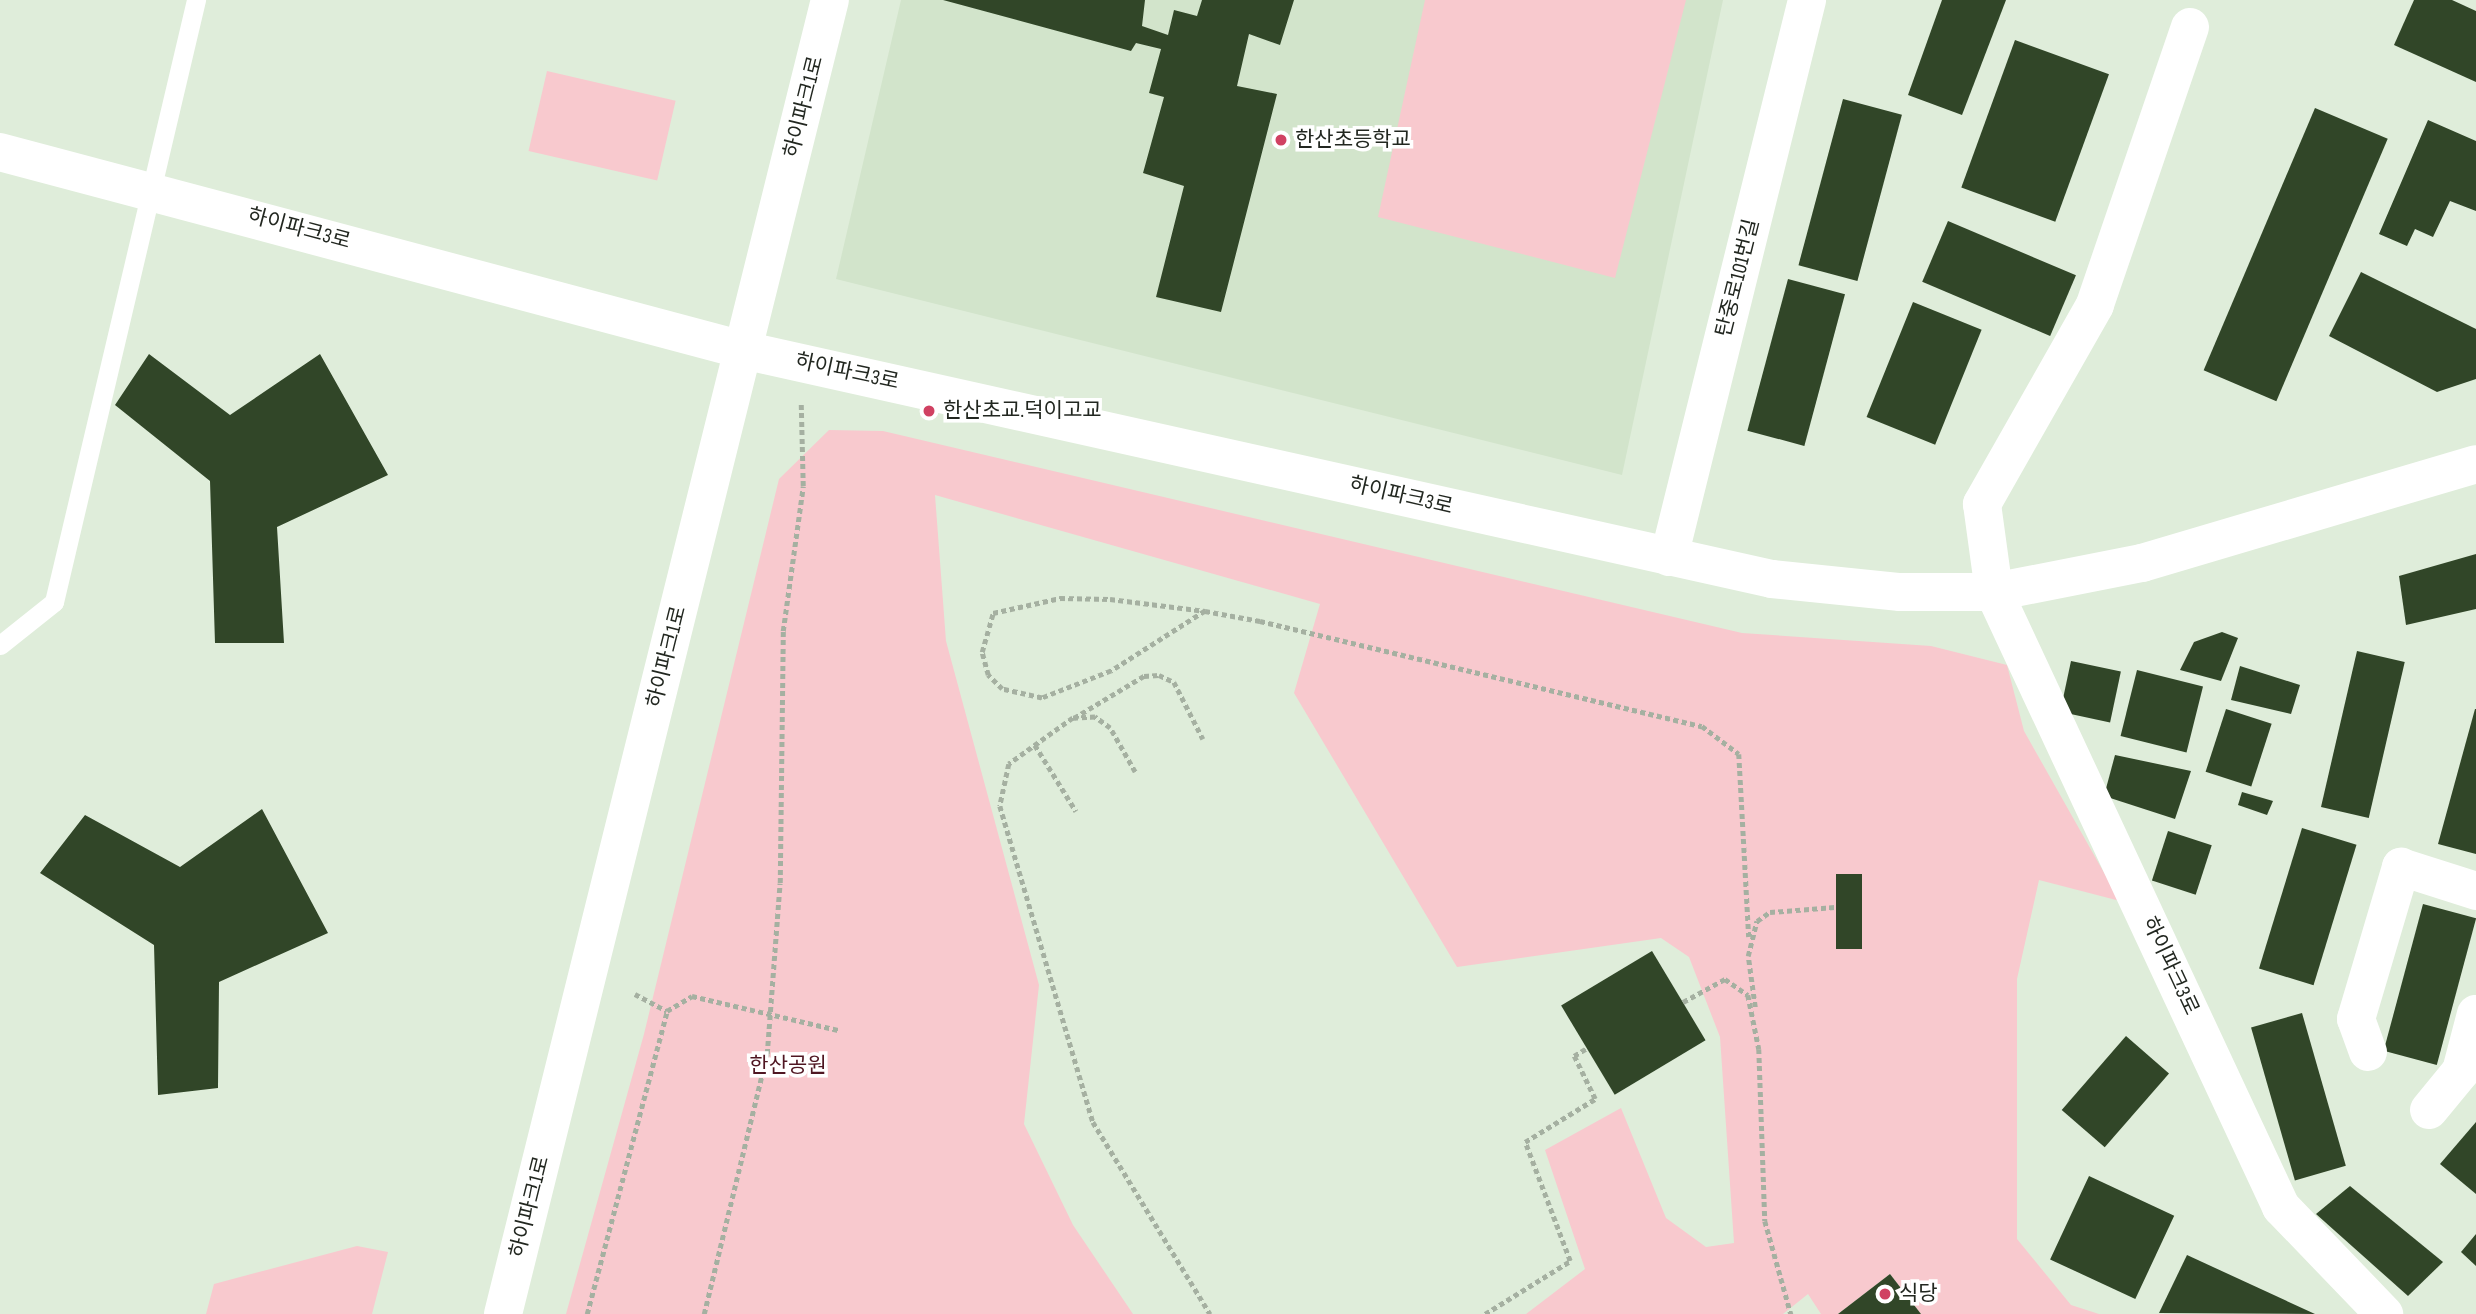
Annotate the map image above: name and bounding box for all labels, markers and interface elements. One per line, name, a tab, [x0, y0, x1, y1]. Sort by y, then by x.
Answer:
street label: 하이파크1로	[779, 54, 829, 160]
place label: 한산초등학교	[1295, 127, 1411, 153]
marker: 한산초등학교	[1273, 132, 1289, 148]
street label: 하이파크3로	[245, 203, 353, 255]
street label: 탄중로101번길	[1711, 216, 1765, 340]
street label: 하이파크3로	[793, 349, 901, 395]
place label: 한산초교.덕이고교	[943, 398, 1102, 424]
marker: 한산초교.덕이고교	[921, 403, 937, 419]
street label: 하이파크3로	[1347, 472, 1455, 520]
street label: 하이파크1로	[642, 604, 692, 710]
street label: 하이파크3로	[2136, 913, 2204, 1019]
park label: 한산공원	[749, 1053, 827, 1079]
street label: 하이파크1로	[505, 1154, 555, 1260]
place label: 식당	[1899, 1281, 1938, 1307]
marker: 식당	[1877, 1286, 1893, 1302]

